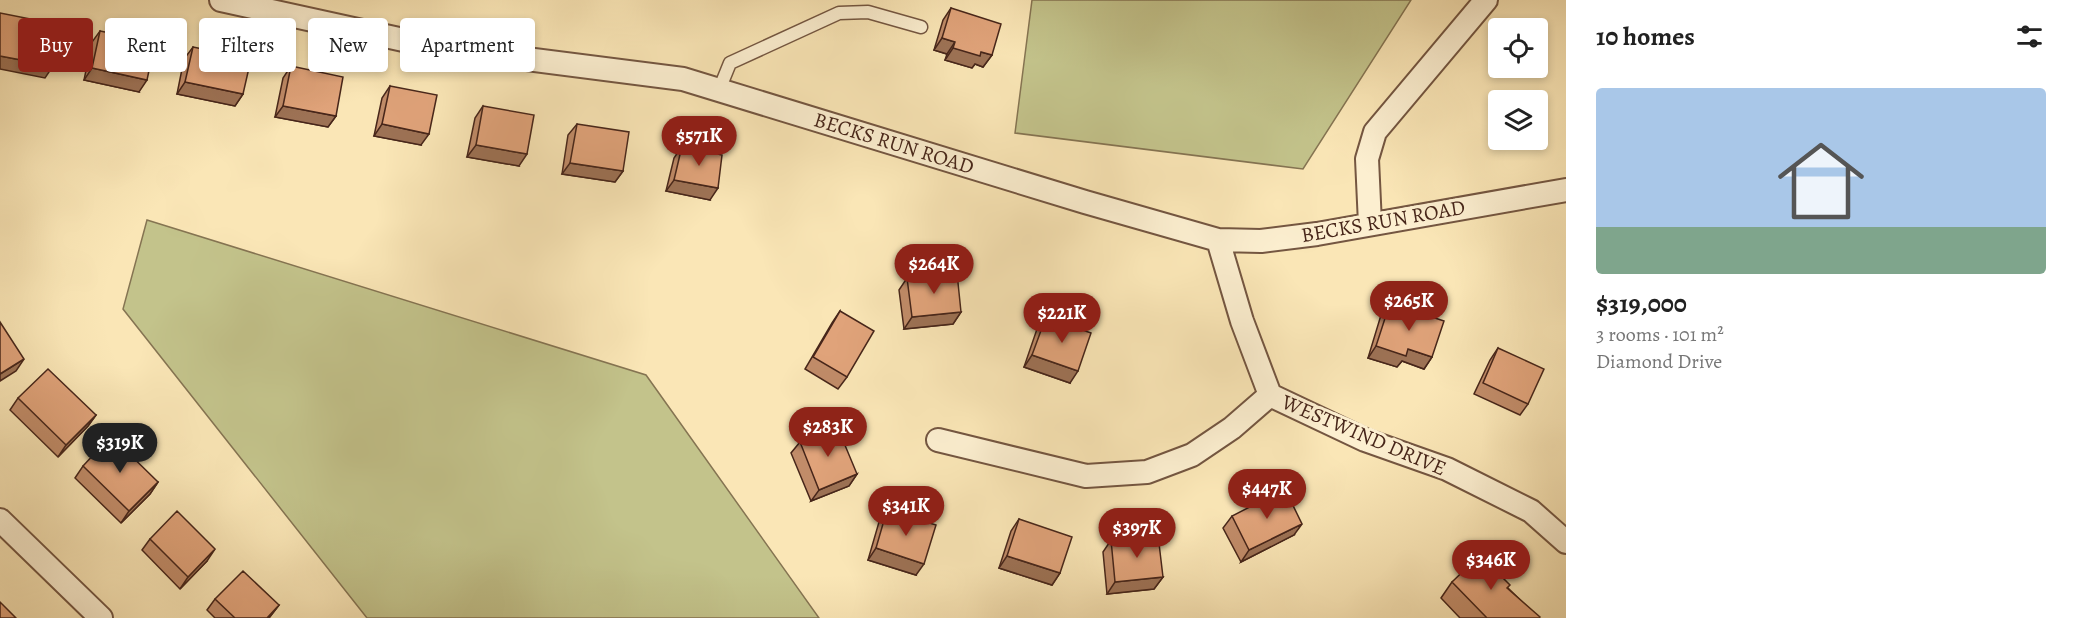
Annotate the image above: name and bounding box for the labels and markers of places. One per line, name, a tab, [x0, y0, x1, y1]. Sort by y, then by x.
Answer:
pin: $571K	[657, 116, 741, 167]
pin: $264K	[892, 244, 976, 295]
pin: $265K	[1367, 281, 1451, 332]
pin: $221K	[1020, 293, 1104, 344]
pin: $283K	[786, 407, 870, 458]
pin: $319K	[78, 423, 162, 474]
pin: $447K	[1225, 469, 1309, 520]
pin: $341K	[864, 486, 948, 537]
pin: $397K	[1095, 508, 1179, 559]
pin: $346K	[1449, 540, 1533, 591]

